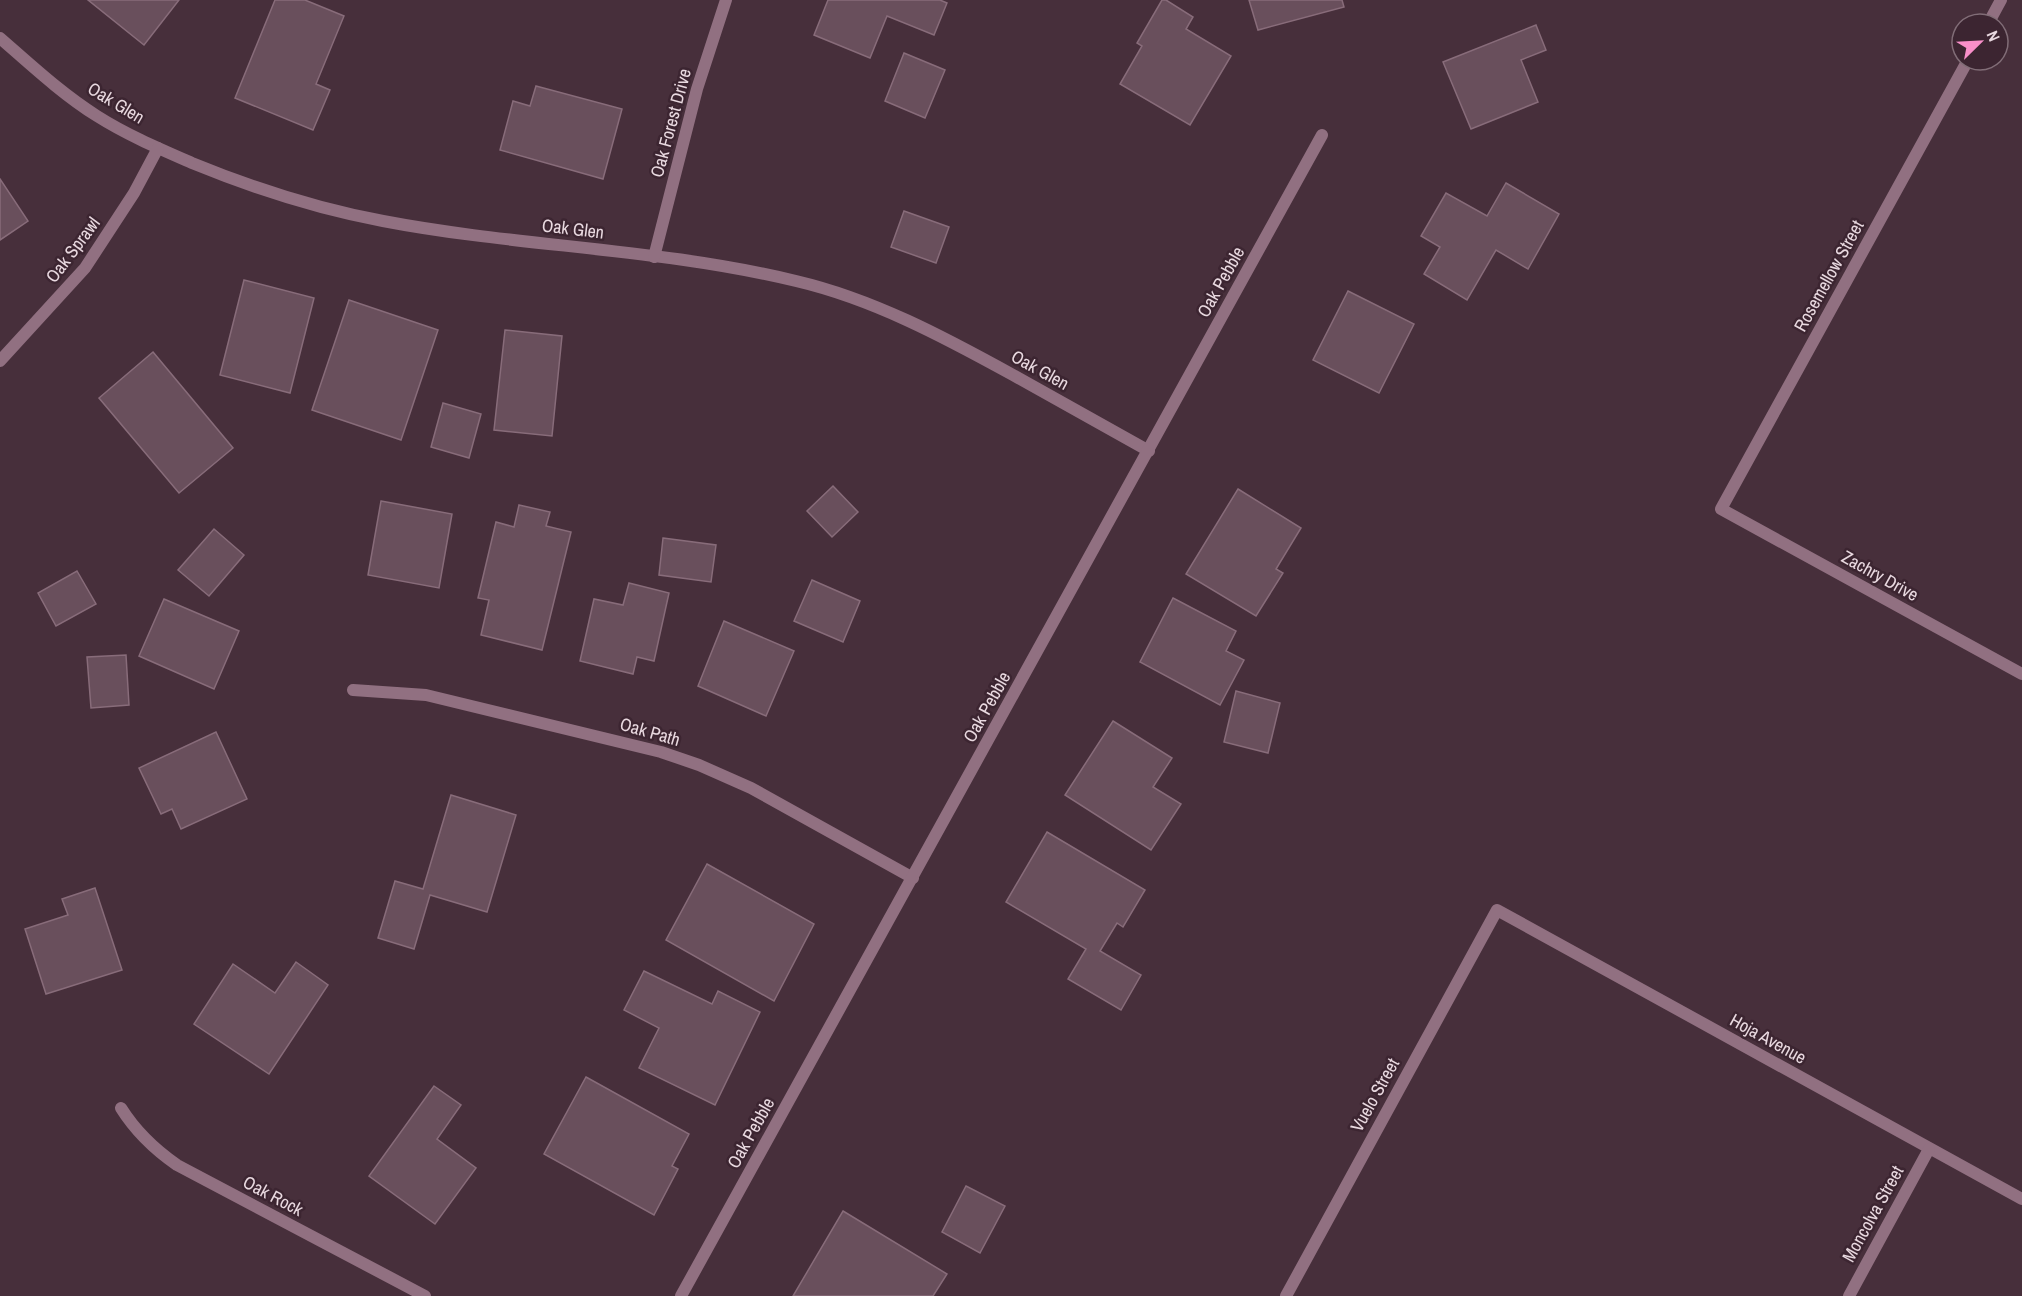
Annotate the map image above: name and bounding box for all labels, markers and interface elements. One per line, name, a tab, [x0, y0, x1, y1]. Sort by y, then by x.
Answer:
north arrow	[1950, 12, 2010, 72]
text: N	[1982, 27, 2006, 45]
street label: Oak Forest Drive	[644, 66, 697, 180]
street label: Oak Glen	[83, 76, 149, 129]
street label: Oak Sprawl	[40, 212, 106, 288]
street label: Oak Glen	[541, 212, 606, 245]
street label: Rosemellow Street	[1788, 216, 1870, 336]
street label: Oak Pebble	[1191, 242, 1250, 322]
street label: Oak Glen	[1007, 344, 1074, 396]
street label: Zachry Drive	[1837, 544, 1923, 607]
street label: Oak Pebble	[957, 667, 1016, 747]
street label: Oak Path	[617, 711, 683, 752]
street label: Hoja Avenue	[1726, 1007, 1811, 1070]
street label: Vuelo Street	[1344, 1053, 1405, 1136]
street label: Oak Pebble	[721, 1093, 780, 1173]
street label: Moncolva Street	[1836, 1161, 1909, 1266]
street label: Oak Rock	[239, 1169, 308, 1222]

